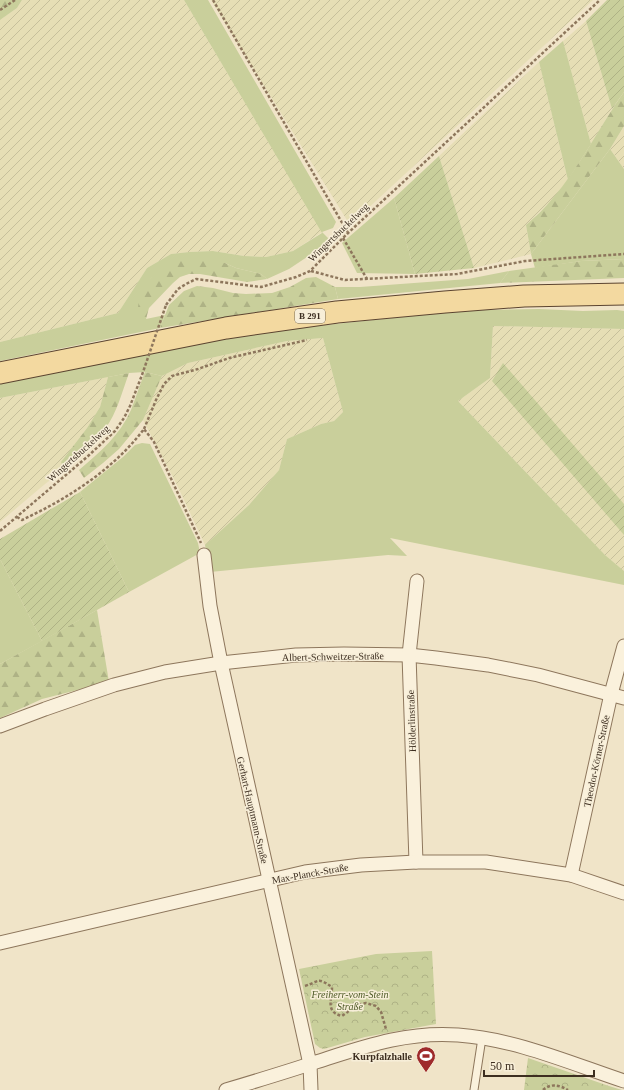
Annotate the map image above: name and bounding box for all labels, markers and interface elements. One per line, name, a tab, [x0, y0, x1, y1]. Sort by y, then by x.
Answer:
street label: Wingertsbuckelweg	[306, 201, 371, 264]
road number: B 291	[295, 309, 325, 323]
street label: Wingertsbuckelweg	[45, 423, 112, 484]
street label: Albert-Schweitzer-Straße	[282, 650, 385, 663]
street label: Hölderlinstraße	[405, 689, 418, 752]
street label: Theodor-Körner-Straße	[581, 713, 612, 808]
street label: Gerhart-Hauptmann-Straße	[235, 756, 270, 865]
street label: Max-Planck-Straße	[271, 861, 350, 886]
park label: Freiherr-vom-Stein Straße	[310, 989, 389, 1012]
sports icon: Kurpfalzhalle	[415, 1045, 437, 1073]
place label: Kurpfalzhalle	[353, 1051, 413, 1062]
scale bar	[484, 1052, 594, 1078]
text: 50 m	[490, 1059, 515, 1073]

